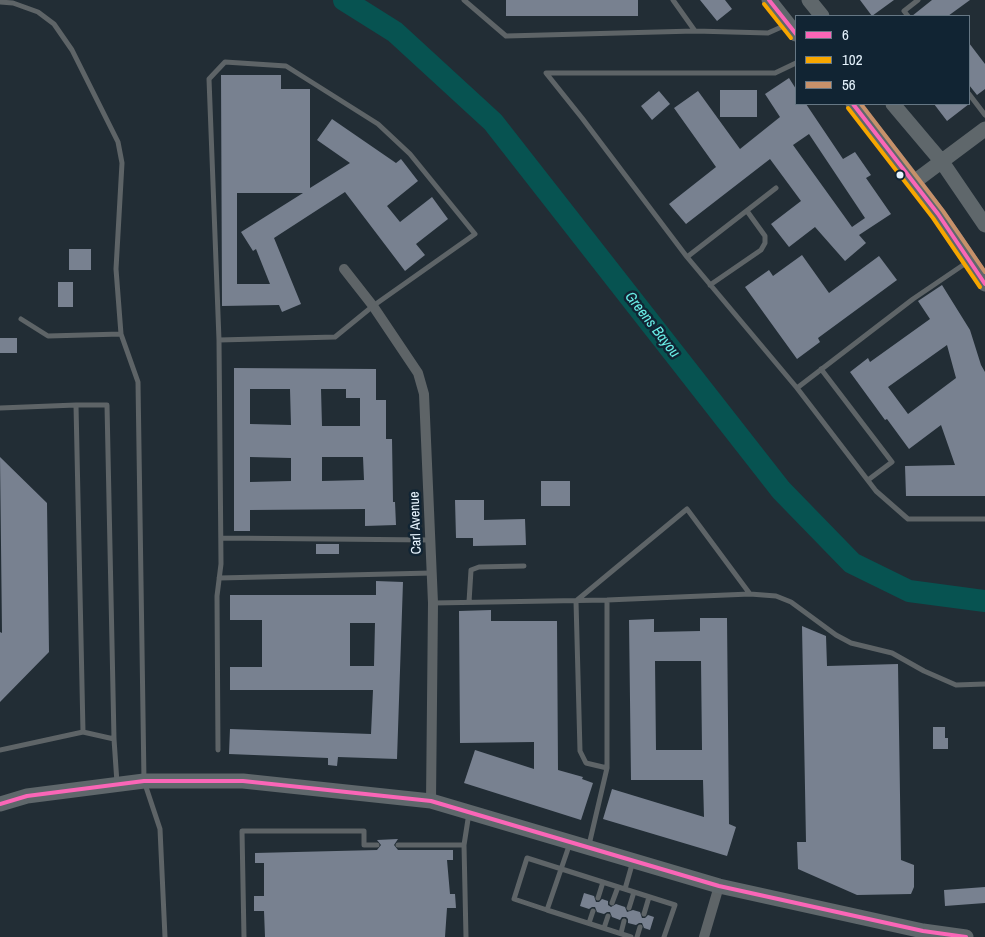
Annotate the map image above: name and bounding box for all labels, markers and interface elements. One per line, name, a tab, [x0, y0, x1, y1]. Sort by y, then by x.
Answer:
legend	[795, 15, 970, 105]
text: 6	[842, 24, 849, 45]
text: 102	[842, 49, 863, 70]
text: 56	[842, 74, 856, 95]
unlabelled marker	[895, 170, 905, 180]
water label: Greens Bayou	[621, 288, 683, 362]
street label: Carl Avenue	[407, 491, 425, 555]

